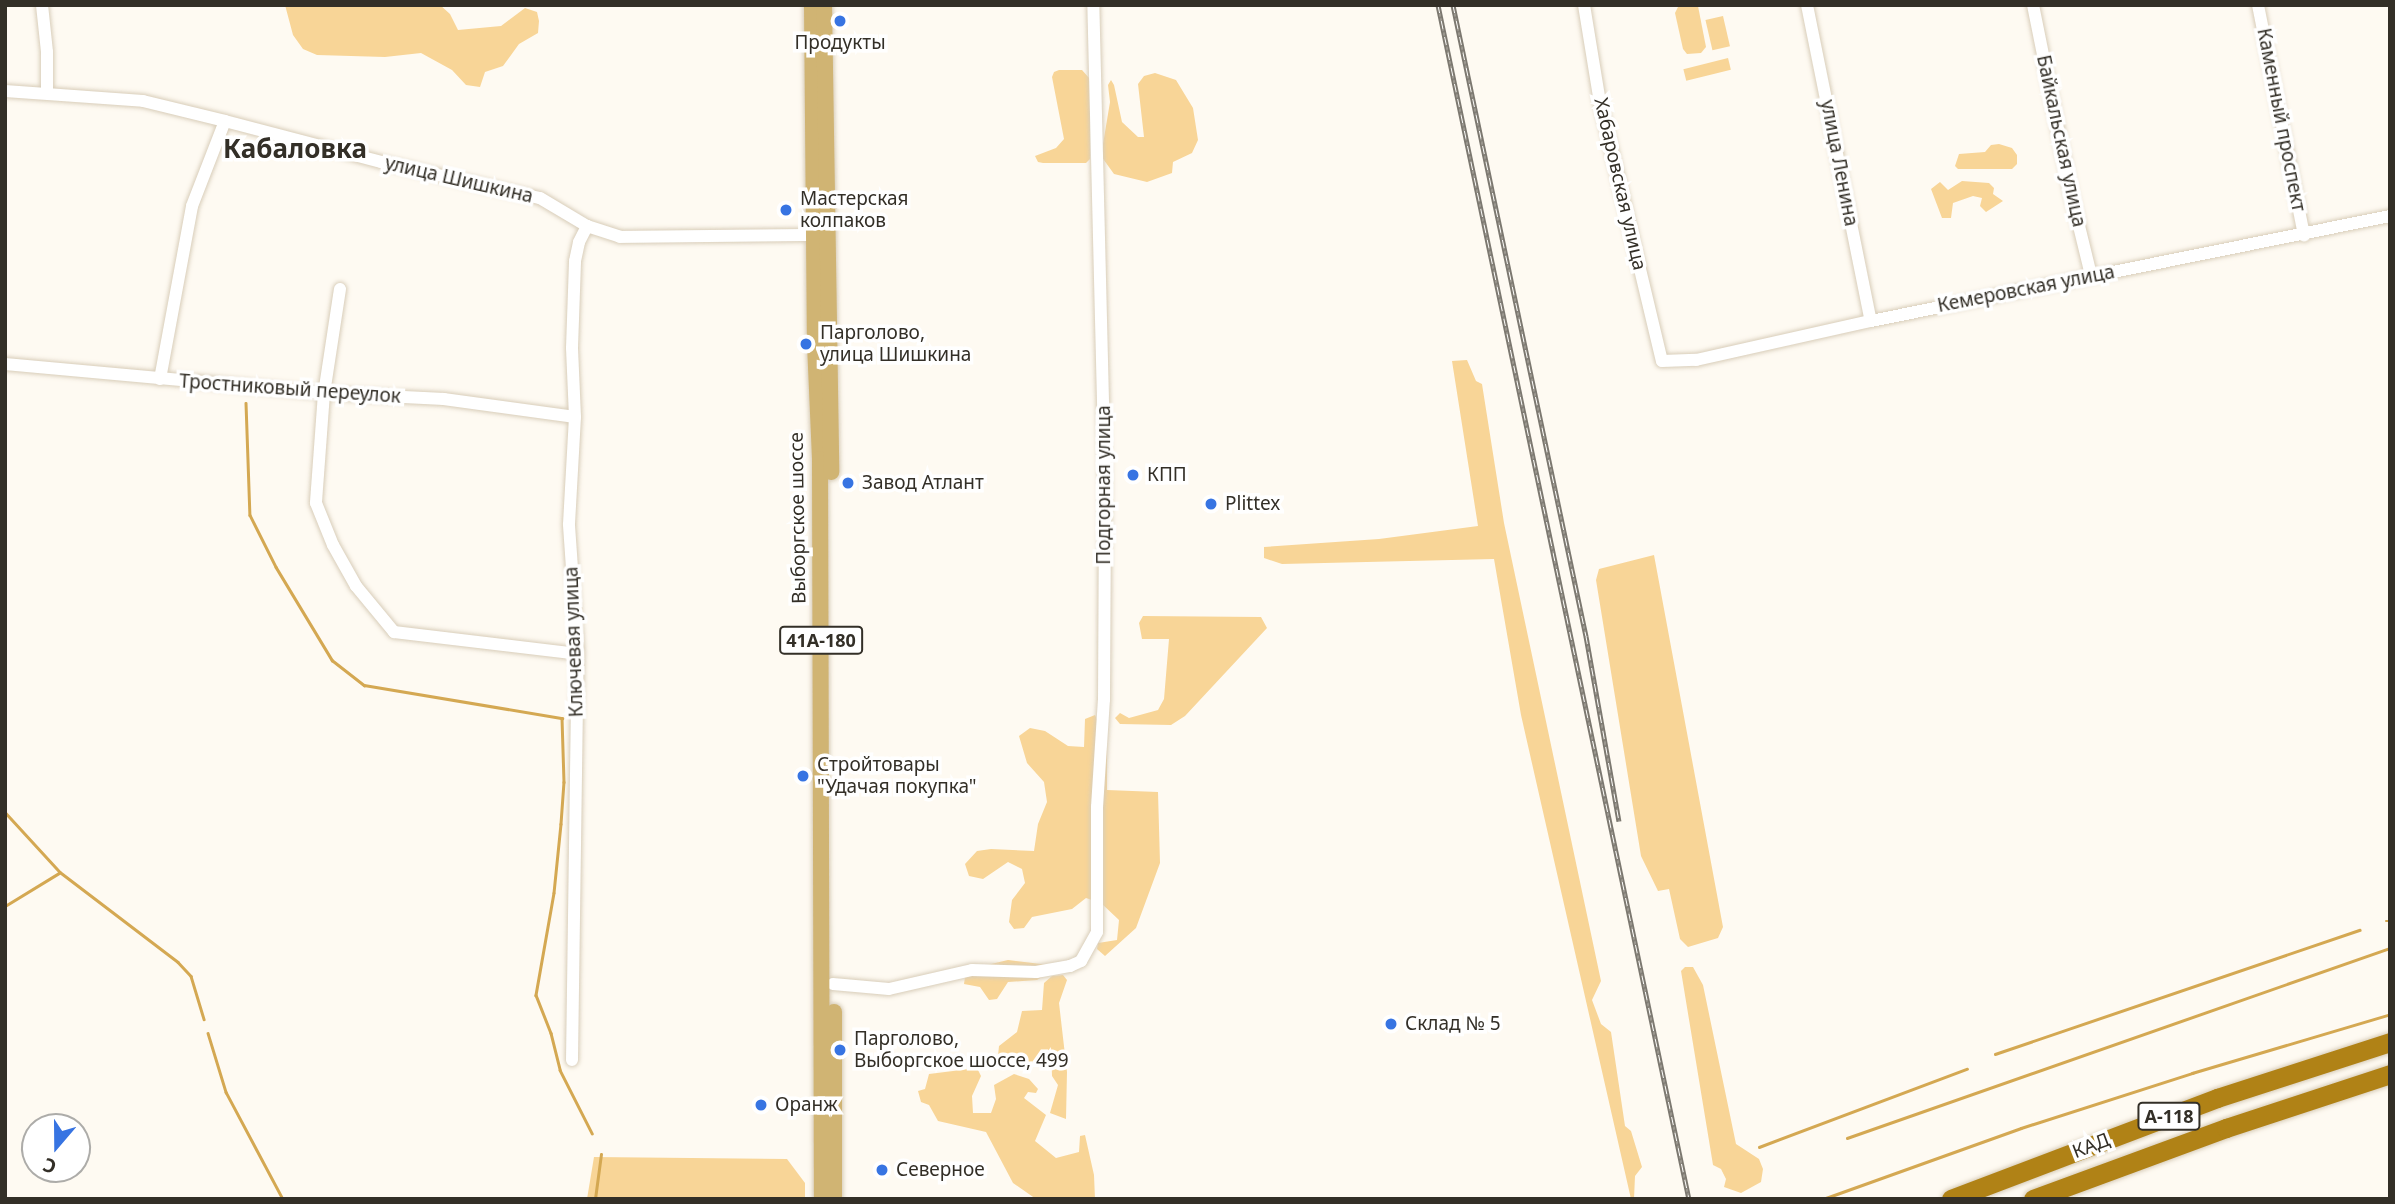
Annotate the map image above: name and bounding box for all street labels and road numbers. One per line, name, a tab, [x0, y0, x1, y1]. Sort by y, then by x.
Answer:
street label: Каменный проспект	[2252, 26, 2310, 214]
street label: Байкальская улица	[2032, 53, 2090, 229]
street label: Хабаровская улица	[1589, 95, 1651, 273]
street label: улица Ленина	[1816, 98, 1862, 228]
street label: улица Шишкина	[383, 152, 535, 208]
street label: Кемеровская улица	[1935, 261, 2117, 317]
street label: Тростниковый переулок	[178, 370, 402, 408]
street label: Подгорная улица	[1093, 405, 1115, 565]
street label: Выборгское шоссе	[785, 432, 811, 604]
street label: Ключевая улица	[560, 566, 588, 718]
road number: 41А-180	[779, 626, 863, 654]
road number: А-118	[2136, 1101, 2202, 1130]
street label: КАД	[2069, 1129, 2113, 1163]

